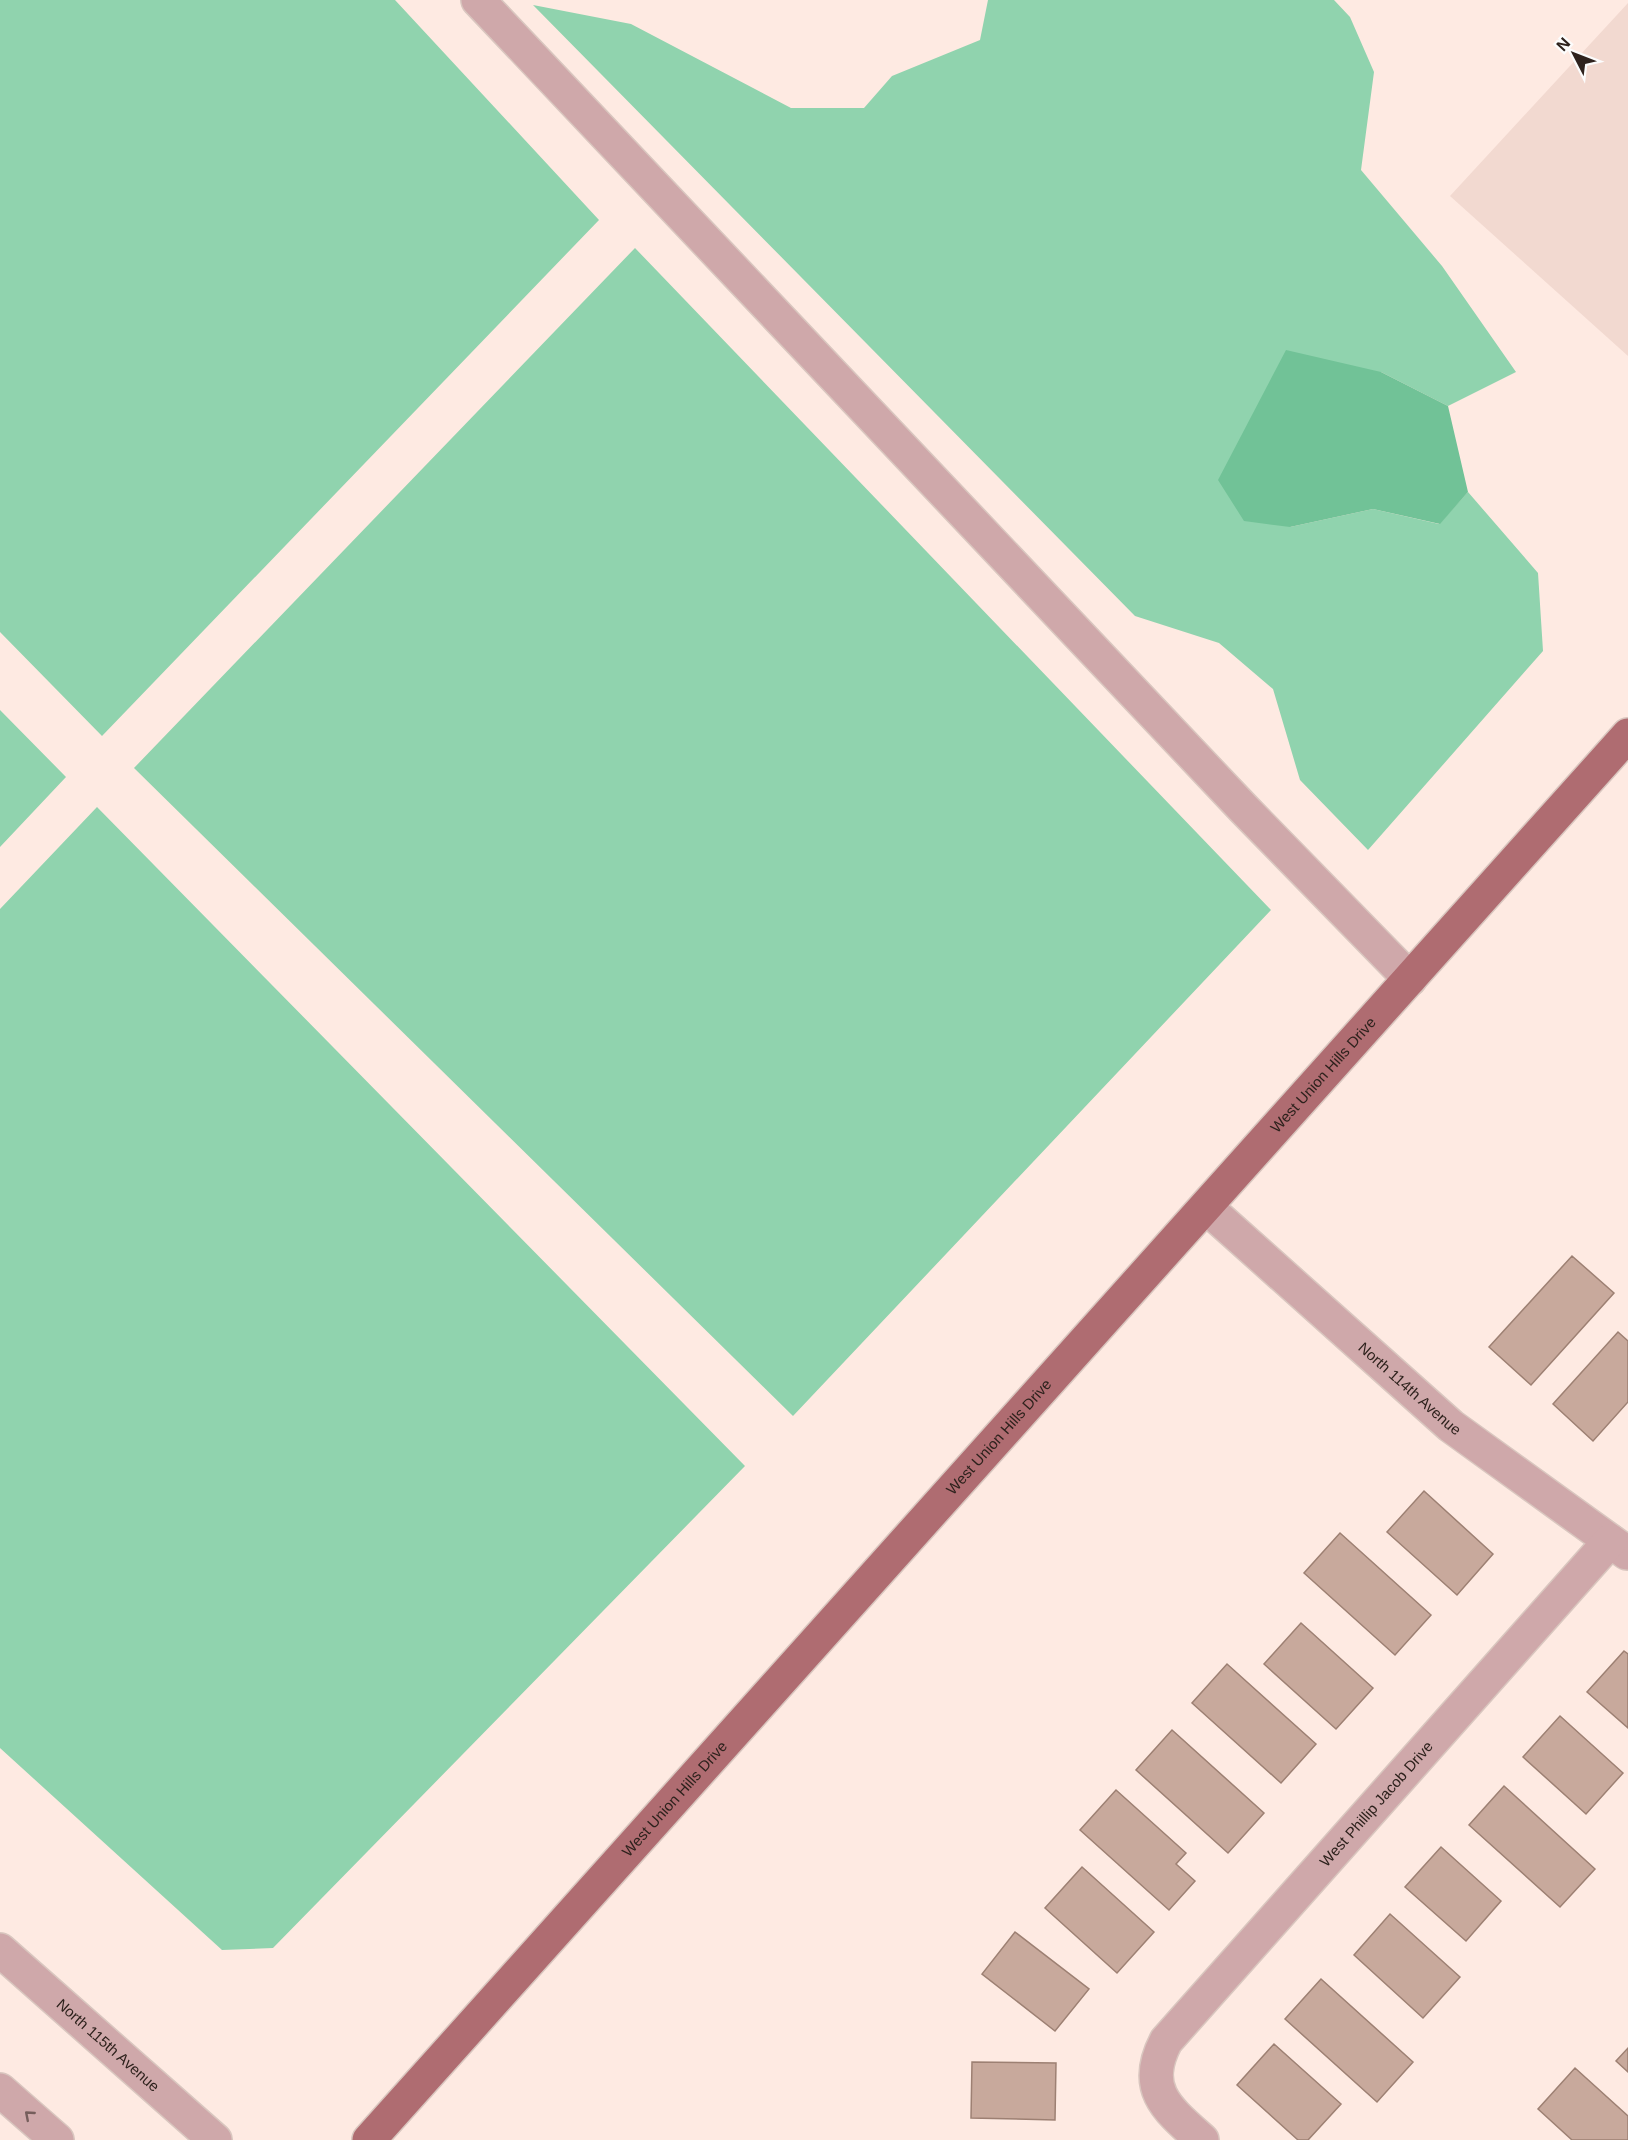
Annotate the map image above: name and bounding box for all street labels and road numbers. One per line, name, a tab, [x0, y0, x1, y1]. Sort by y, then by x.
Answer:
street label: West Union Hills Drive	[1267, 1014, 1379, 1136]
street label: North 114th Avenue	[1355, 1338, 1464, 1438]
street label: West Union Hills Drive	[943, 1375, 1055, 1498]
street label: West Union Hills Drive	[618, 1737, 730, 1860]
street label: West Phillip Jacob Drive	[1316, 1738, 1436, 1870]
street label: North 115th Avenue	[53, 1995, 163, 2095]

